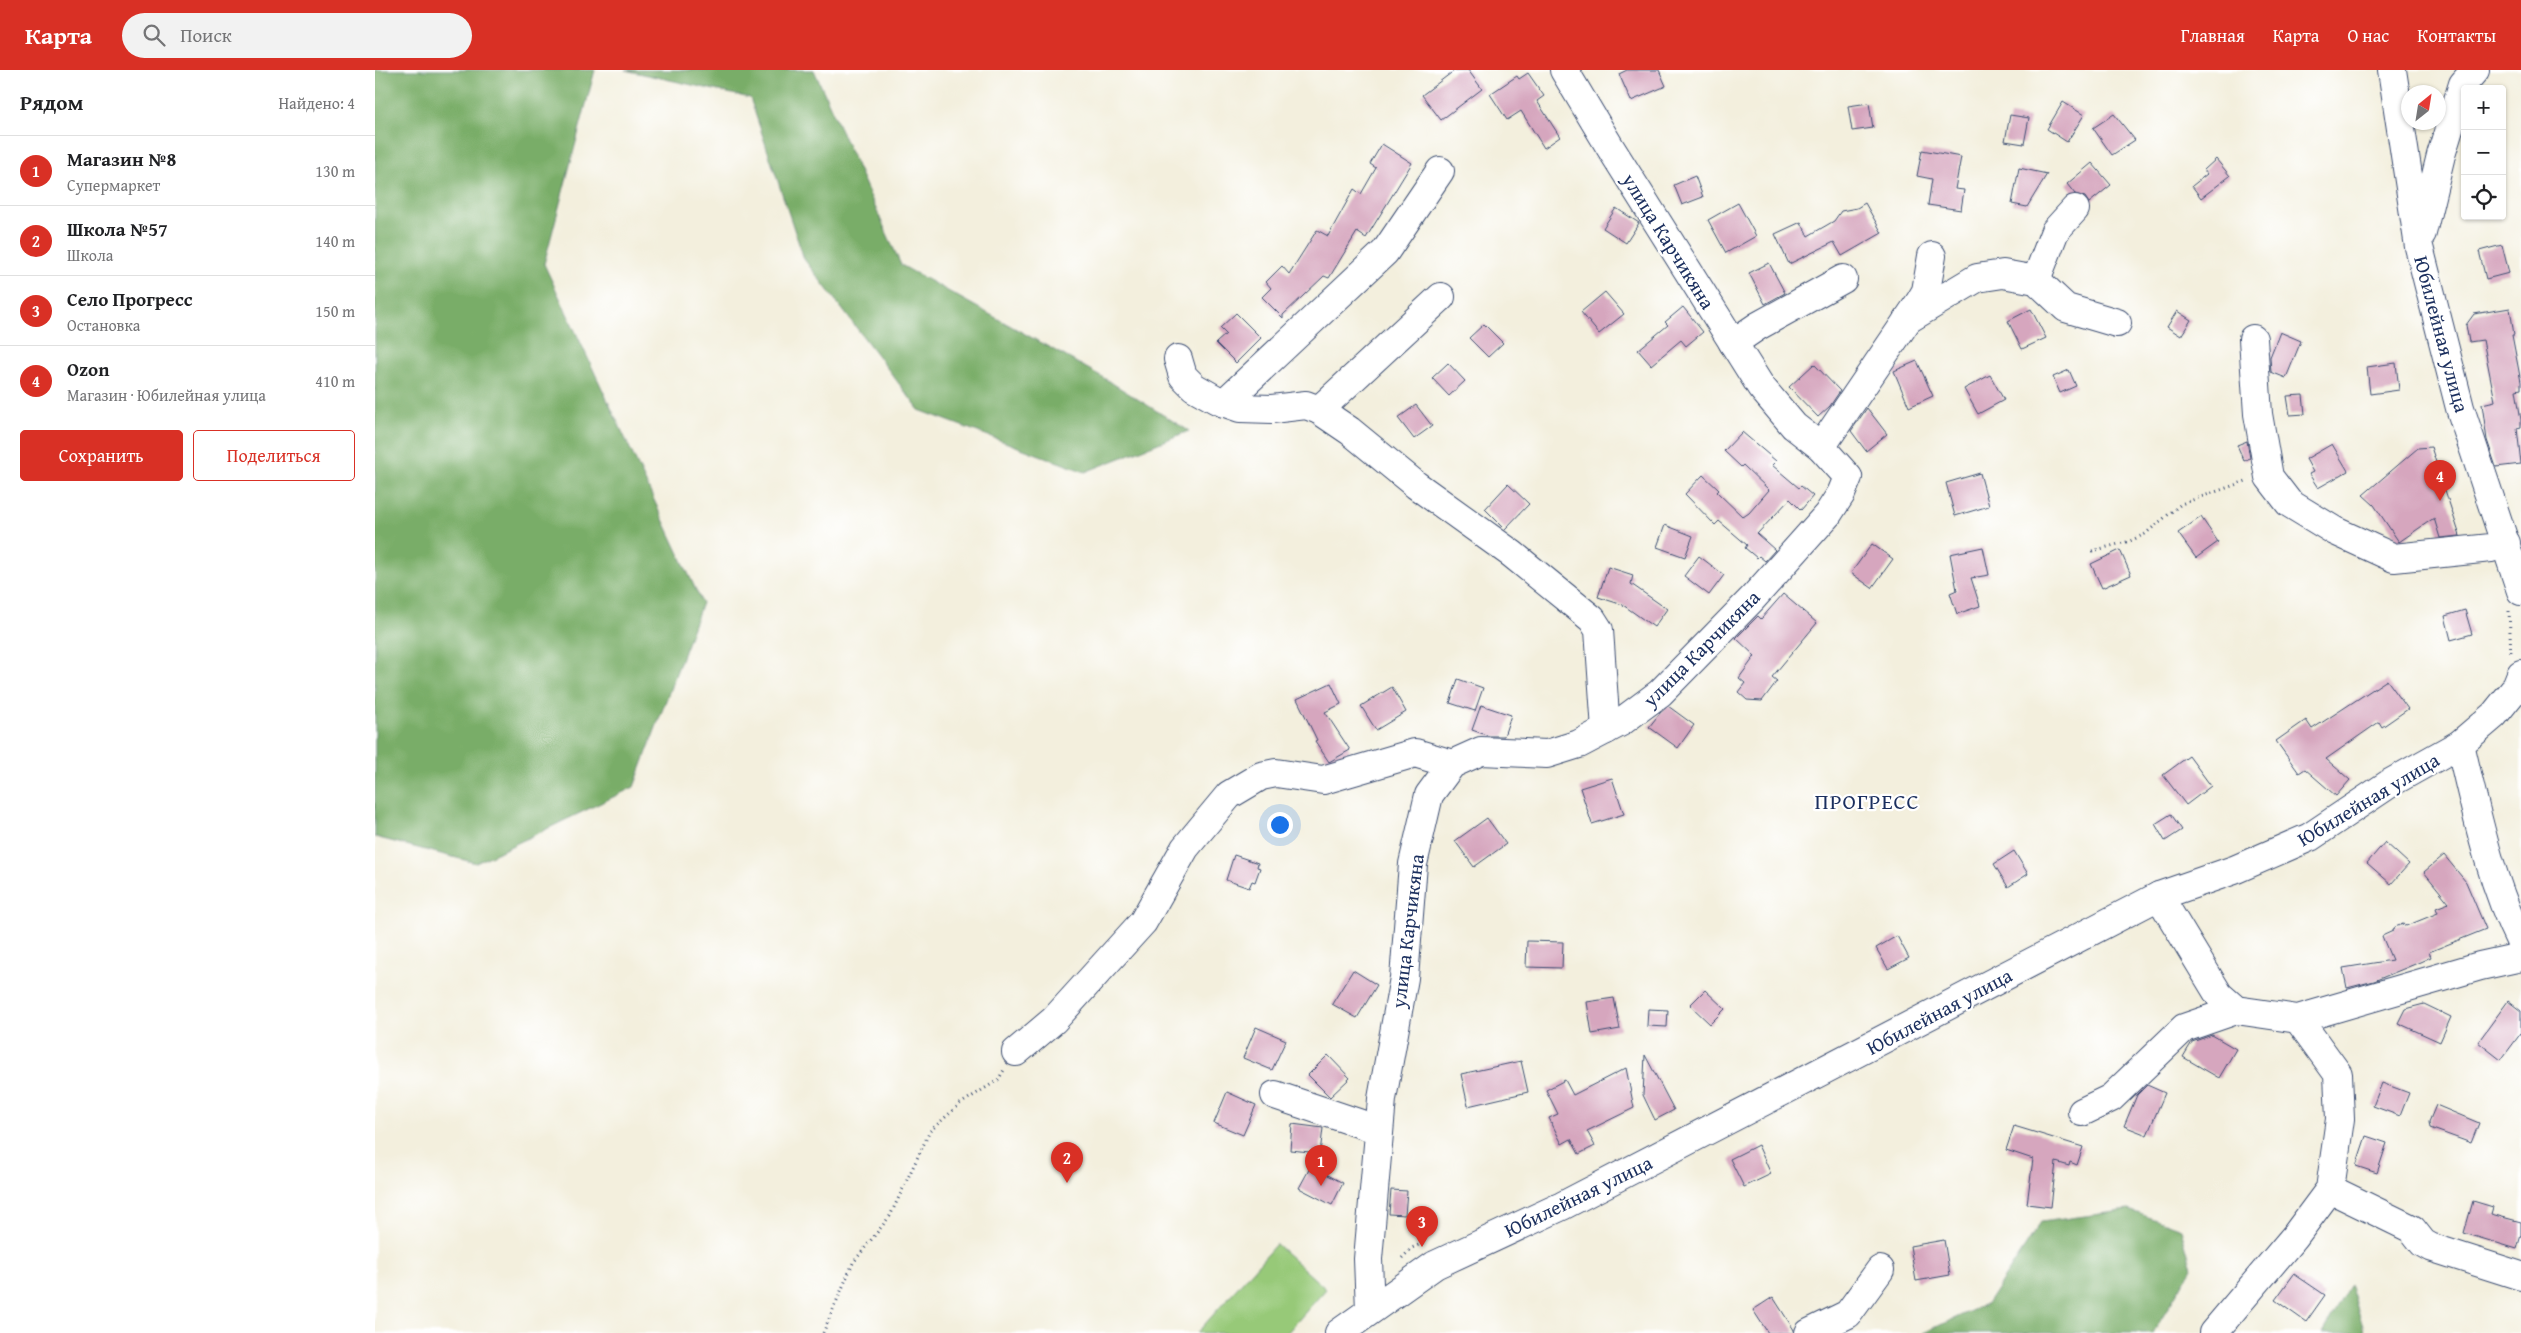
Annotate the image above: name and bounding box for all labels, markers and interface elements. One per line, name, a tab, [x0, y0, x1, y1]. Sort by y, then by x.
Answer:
search box	[122, 13, 472, 58]
text: Карта	[25, 18, 92, 53]
icon: search	[140, 21, 168, 49]
text: Поиск	[180, 21, 232, 49]
text: Главная	[2181, 22, 2245, 49]
text: Карта	[2273, 22, 2319, 49]
text: О нас	[2347, 22, 2389, 49]
text: Контакты	[2417, 22, 2496, 49]
north arrow	[2401, 85, 2446, 130]
map controls	[2461, 85, 2506, 220]
button: +	[2461, 85, 2506, 130]
text: Рядом	[20, 87, 83, 118]
text: Найдено: 4	[278, 91, 355, 115]
button: −	[2461, 130, 2506, 175]
text: Магазин №8	[67, 145, 176, 173]
text: 1	[32, 159, 40, 183]
text: 130 m	[315, 159, 355, 183]
street label: улица Карчикяна	[1615, 167, 1723, 315]
text: Супермаркет	[67, 173, 160, 197]
button: locate	[2461, 175, 2506, 220]
text: Школа №57	[67, 215, 168, 243]
text: 2	[32, 229, 40, 253]
text: 140 m	[315, 229, 355, 253]
text: Школа	[67, 243, 113, 267]
street label: Юбилейная улица	[2407, 252, 2477, 416]
text: Село Прогресс	[67, 285, 192, 313]
text: 3	[32, 299, 40, 323]
text: 150 m	[315, 299, 355, 323]
text: Остановка	[67, 313, 140, 337]
text: Ozon	[67, 355, 109, 383]
text: 4	[32, 369, 40, 393]
text: 410 m	[315, 369, 355, 393]
text: Магазин · Юбилейная улица	[67, 383, 266, 407]
button: Сохранить	[20, 430, 183, 481]
button: Поделиться	[193, 430, 355, 481]
pin: 4	[2424, 460, 2456, 501]
street label: улица Карчикяна	[1635, 583, 1766, 714]
street label: Юбилейная улица	[2291, 745, 2445, 853]
district label: ПРОГРЕСС	[1815, 785, 1919, 817]
your location	[1267, 812, 1293, 838]
street label: улица Карчикяна	[1383, 852, 1431, 1011]
street label: Юбилейная улица	[1861, 960, 2017, 1062]
pin: 2	[1051, 1142, 1083, 1183]
pin: 1	[1305, 1145, 1337, 1186]
street label: Юбилейная улица	[1499, 1147, 1657, 1244]
pin: 3	[1406, 1206, 1438, 1247]

